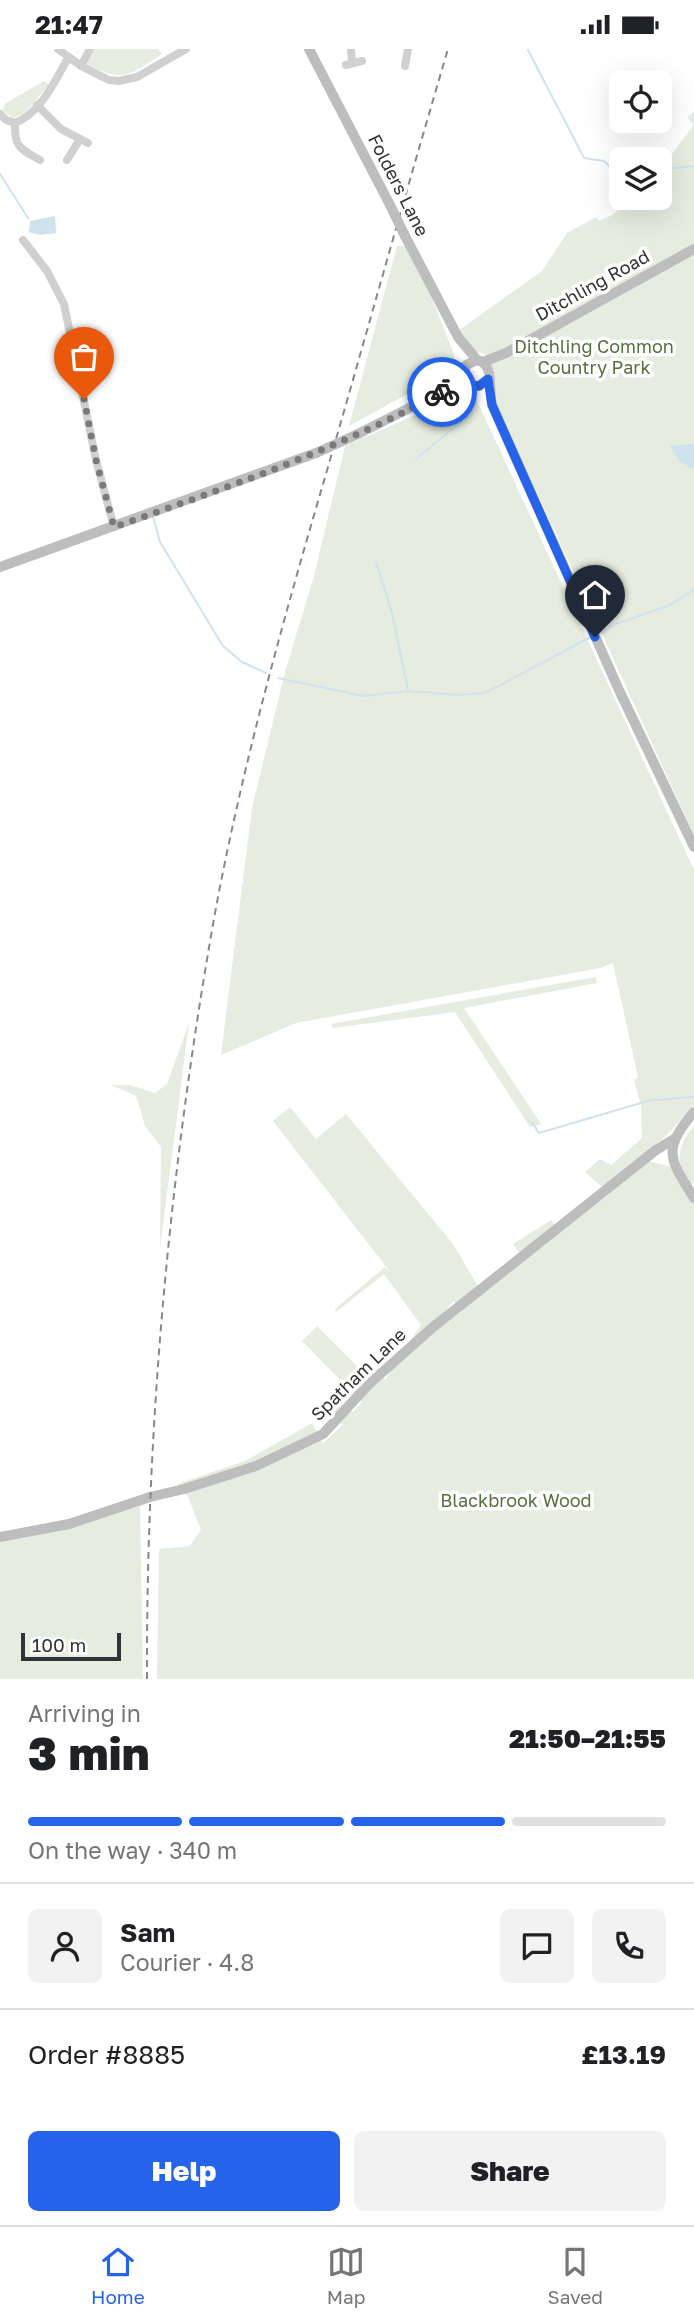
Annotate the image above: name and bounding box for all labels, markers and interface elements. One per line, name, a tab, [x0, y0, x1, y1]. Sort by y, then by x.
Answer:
text: 21:47	[35, 9, 103, 40]
map controls	[609, 70, 672, 210]
button: locate	[609, 70, 672, 133]
street label: Folders Lane	[364, 130, 434, 240]
button: layers	[609, 147, 672, 210]
street label: Ditchling Road	[531, 245, 653, 325]
pin	[54, 327, 114, 399]
park label: Ditchling Common Country Park	[514, 335, 674, 378]
icon: bag	[65, 338, 103, 376]
courier	[407, 357, 477, 427]
icon: bike	[423, 373, 461, 411]
pin	[565, 565, 625, 637]
icon: home	[576, 576, 614, 614]
street label: Spatham Lane	[306, 1323, 410, 1425]
park label: Blackbrook Wood	[440, 1489, 592, 1511]
scale bar	[21, 1630, 121, 1662]
text: 100 m	[32, 1633, 86, 1656]
text: Arriving in	[28, 1699, 141, 1727]
text: 21:50–21:55	[509, 1723, 666, 1754]
text: 3 min	[28, 1725, 150, 1780]
text: On the way · 340 m	[28, 1836, 237, 1864]
button: person	[28, 1909, 102, 1983]
button: chat	[500, 1909, 574, 1983]
button: phone	[592, 1909, 666, 1983]
text: Sam	[120, 1917, 175, 1948]
text: Courier · 4.8	[120, 1948, 254, 1976]
text: Order #8885	[28, 2039, 185, 2070]
text: £13.19	[581, 2039, 666, 2070]
button: Help	[28, 2131, 340, 2211]
button: Share	[354, 2131, 666, 2211]
tab: Home	[91, 2243, 145, 2308]
tab: Map	[327, 2243, 365, 2308]
tab: Saved	[547, 2243, 603, 2308]

